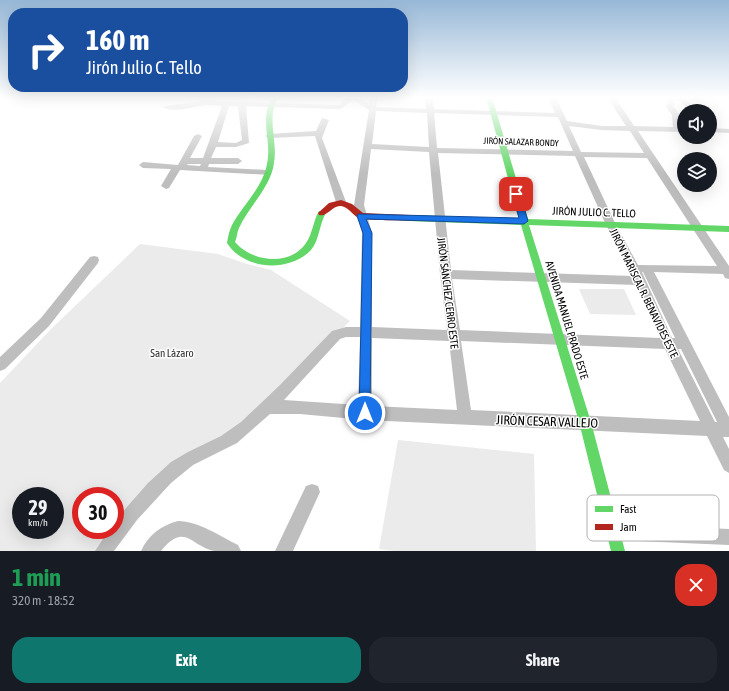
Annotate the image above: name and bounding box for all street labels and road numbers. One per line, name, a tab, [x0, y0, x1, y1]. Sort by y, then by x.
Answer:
street label: JIRÓN SALAZAR BONDY	[483, 136, 559, 148]
street label: JIRÓN JULIO C. TELLO	[552, 205, 636, 219]
street label: JIRÓN MARISCAL R. BENAVIDES ESTE	[607, 226, 681, 360]
street label: JIRÓN SÁNCHEZ CERRO ESTE	[435, 236, 461, 350]
street label: AVENIDA MANUEL PRADO ESTE	[543, 259, 591, 381]
street label: JIRÓN CESAR VALLEJO	[496, 412, 599, 431]

